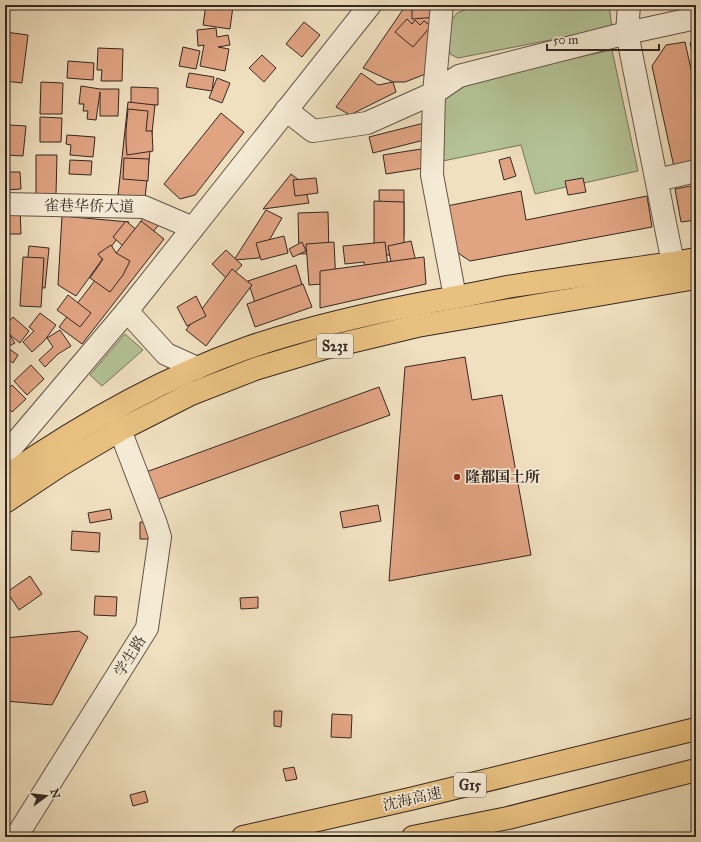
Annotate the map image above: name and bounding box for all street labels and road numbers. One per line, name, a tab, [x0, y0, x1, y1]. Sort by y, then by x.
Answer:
street label: 雀巷华侨大道	[44, 196, 134, 216]
road number: S231	[317, 334, 353, 358]
street label: 学生路	[110, 632, 150, 680]
road number: G15	[454, 773, 486, 797]
street label: 沈海高速	[381, 783, 443, 815]

